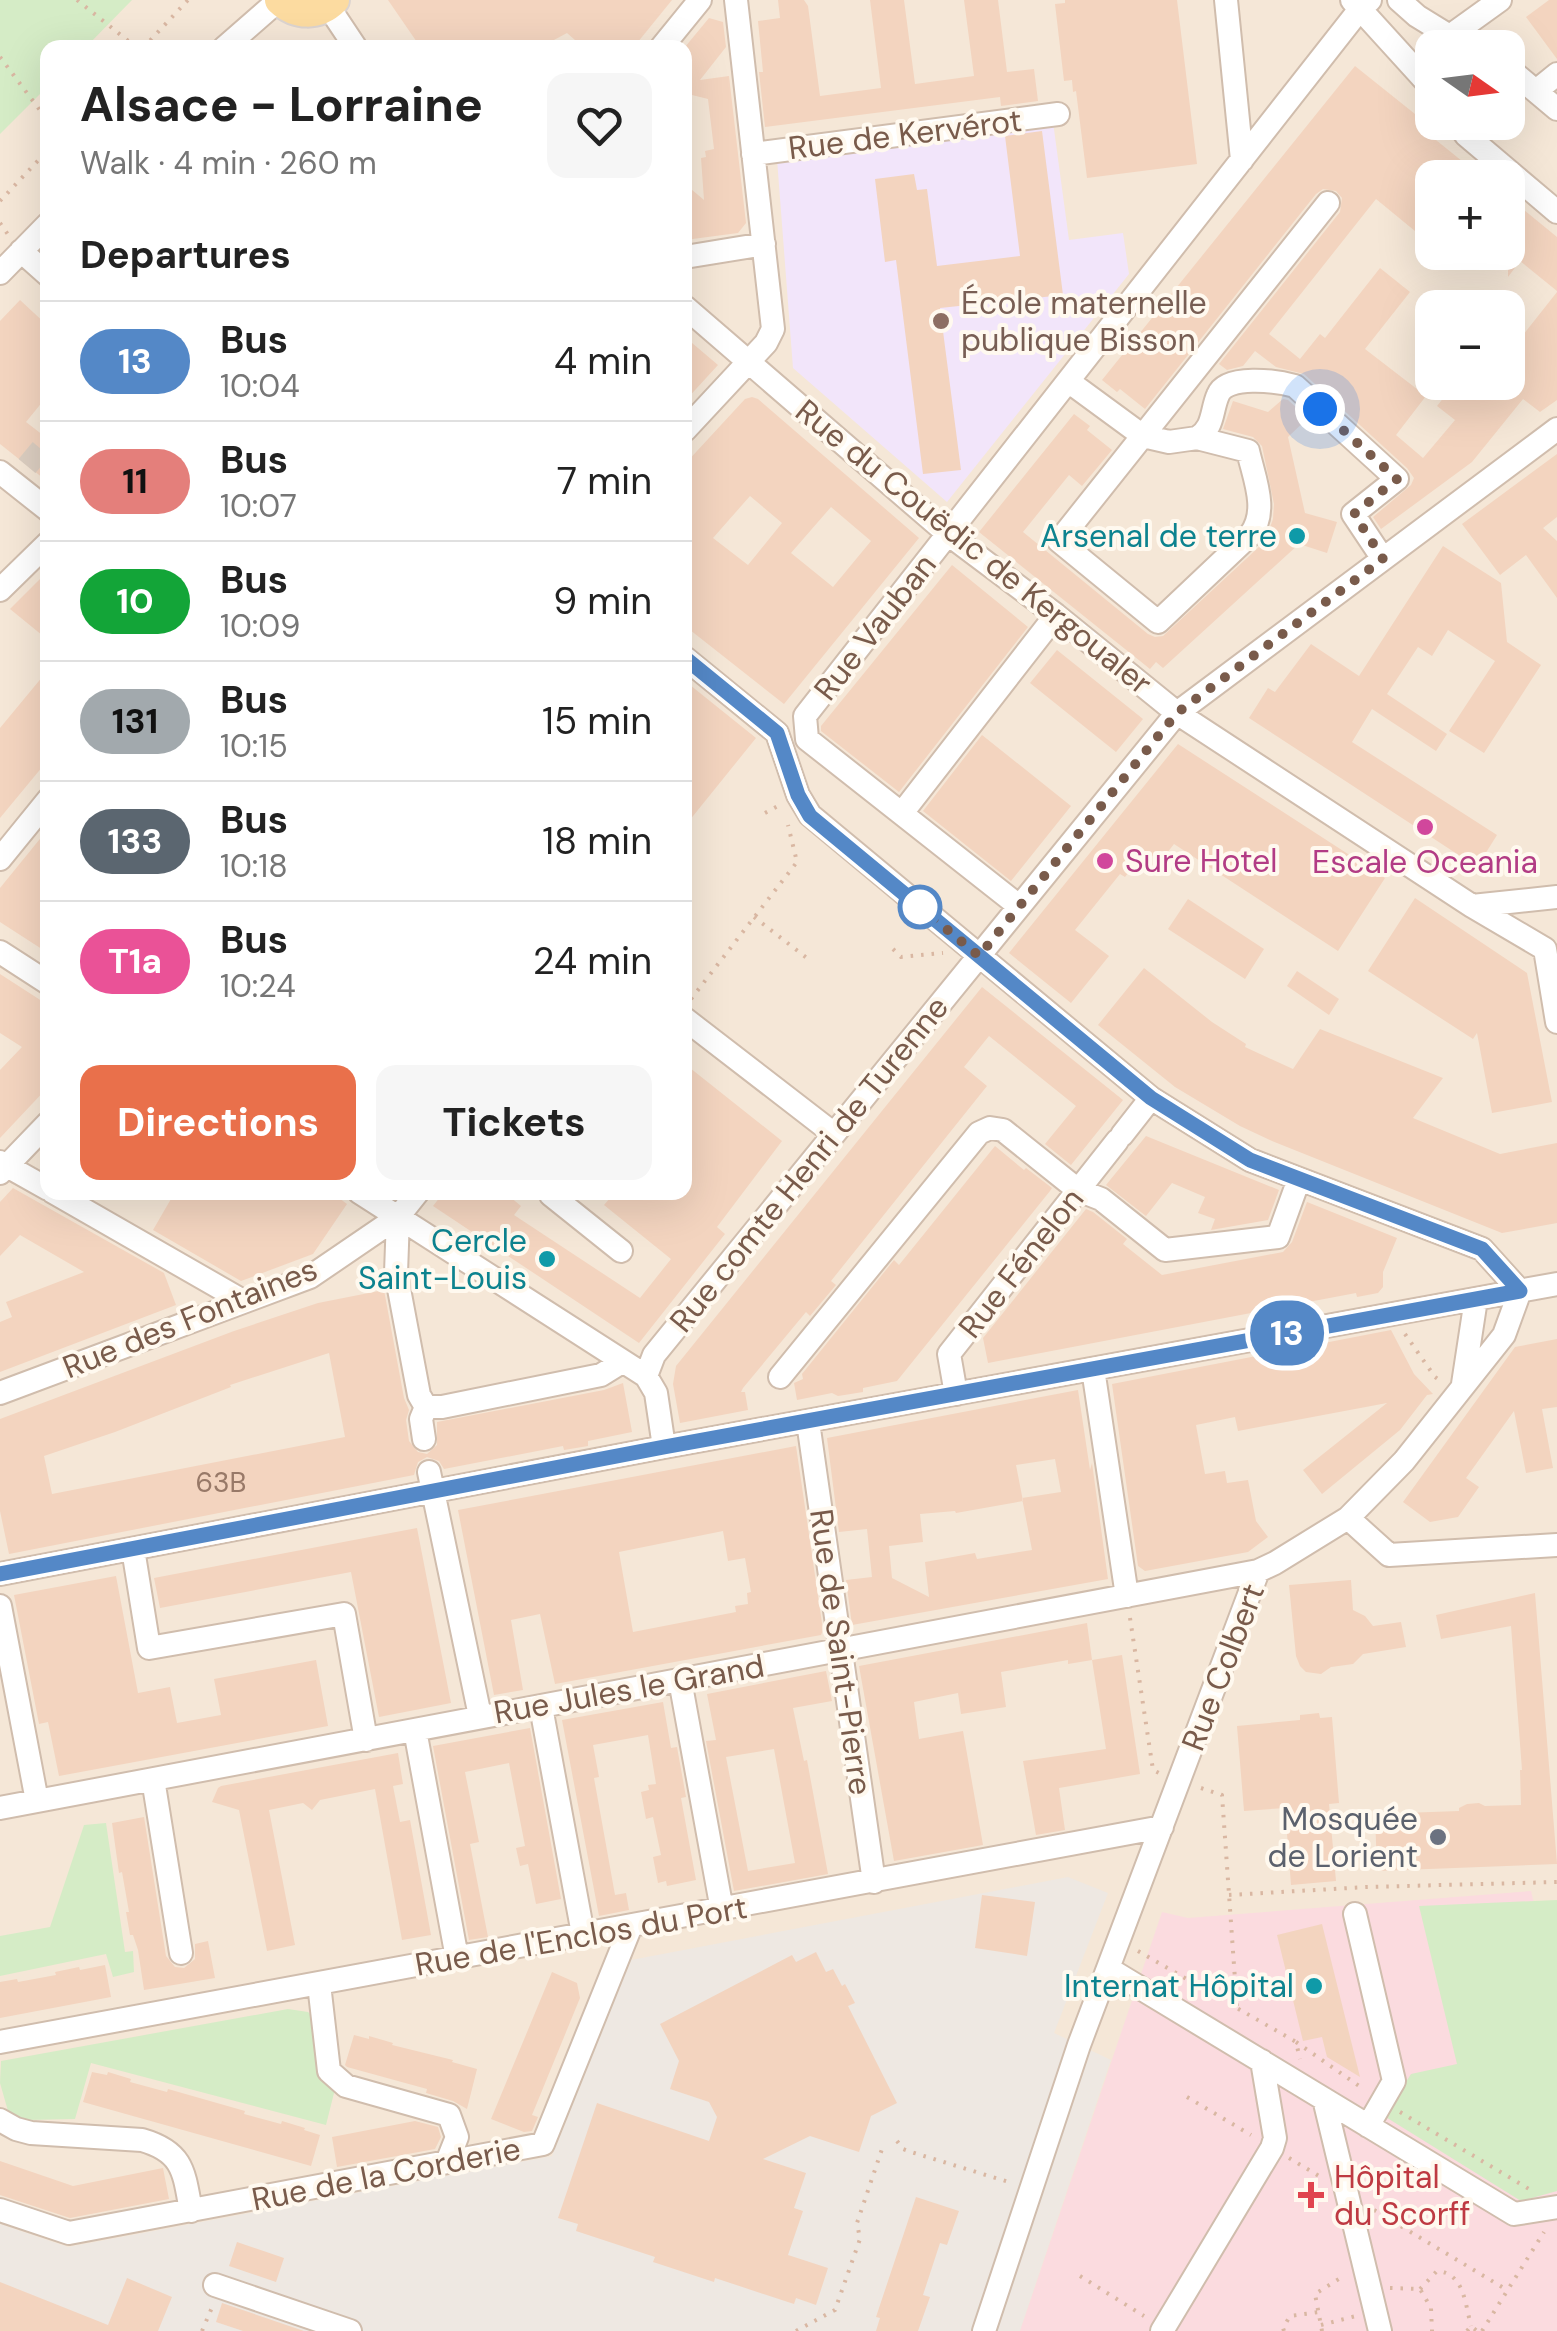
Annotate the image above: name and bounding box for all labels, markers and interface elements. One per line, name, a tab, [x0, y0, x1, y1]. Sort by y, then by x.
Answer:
north arrow	[1415, 30, 1525, 140]
map controls	[1415, 30, 1525, 400]
text: Alsace - Lorraine	[80, 73, 483, 136]
button: heart	[547, 73, 652, 178]
street label: Rue de Kervérot	[786, 99, 1024, 169]
text: Walk · 4 min · 260 m	[80, 142, 377, 184]
button: +	[1415, 160, 1525, 270]
text: Departures	[80, 230, 291, 280]
place label: École maternelle publique Bisson	[961, 282, 1207, 361]
button: −	[1415, 290, 1525, 400]
marker: École maternelle publique Bisson	[930, 310, 952, 332]
text: Bus	[220, 315, 288, 365]
text: 4 min	[554, 336, 652, 386]
text: 13	[118, 338, 152, 384]
text: 10:04	[220, 365, 300, 407]
your location	[1295, 384, 1345, 434]
street label: Rue du Couëdic de Kergoualer	[787, 390, 1161, 704]
text: Bus	[220, 435, 288, 485]
text: 7 min	[557, 456, 652, 506]
text: 11	[122, 458, 148, 504]
text: 10:07	[220, 485, 297, 527]
place label: Arsenal de terre	[1040, 515, 1277, 557]
marker: Arsenal de terre	[1286, 525, 1308, 547]
street label: Rue Vauban	[805, 545, 945, 709]
text: Bus	[220, 555, 288, 605]
text: 9 min	[553, 576, 652, 626]
text: 10	[116, 578, 154, 624]
text: 10:09	[220, 605, 300, 647]
text: Bus	[220, 675, 288, 725]
text: 15 min	[542, 696, 652, 746]
text: 131	[112, 698, 158, 744]
text: 10:15	[220, 725, 288, 767]
text: Bus	[220, 795, 288, 845]
text: 18 min	[542, 816, 652, 866]
marker: Escale Oceania	[1414, 816, 1436, 838]
text: 133	[108, 818, 162, 864]
place label: Sure Hotel	[1125, 840, 1277, 882]
place label: Escale Oceania	[1312, 841, 1538, 883]
text: 10:18	[220, 845, 288, 887]
marker: Sure Hotel	[1094, 850, 1116, 872]
unlabelled marker	[899, 886, 941, 928]
text: Bus	[220, 915, 288, 965]
text: 24 min	[533, 936, 652, 986]
text: T1a	[108, 938, 162, 984]
text: 10:24	[220, 965, 296, 1007]
street label: Rue comte Henri de Turenne	[660, 987, 958, 1341]
button: Directions	[80, 1065, 356, 1180]
button: Tickets	[376, 1065, 652, 1180]
street label: Rue Fénelon	[949, 1179, 1093, 1347]
place label: Cercle Saint-Louis	[358, 1220, 527, 1299]
street label: Rue des Fontaines	[57, 1248, 323, 1388]
marker: Cercle Saint-Louis	[536, 1248, 558, 1270]
line badge: 13	[1242, 1300, 1332, 1366]
text: 13	[1270, 1310, 1304, 1356]
house number: 63B	[195, 1464, 247, 1501]
street label: Rue de Saint-Pierre	[800, 1506, 882, 1798]
street label: Rue Colbert	[1172, 1577, 1274, 1757]
street label: Rue Jules le Grand	[490, 1645, 768, 1733]
place label: Mosquée de Lorient	[1267, 1798, 1418, 1877]
marker: Mosquée de Lorient	[1427, 1826, 1449, 1848]
street label: Rue de l'Enclos du Port	[412, 1886, 750, 1986]
place label: Internat Hôpital	[1064, 1965, 1294, 2007]
marker: Internat Hôpital	[1303, 1975, 1325, 1997]
street label: Rue de la Corderie	[248, 2127, 524, 2221]
place label: Hôpital du Scorff	[1334, 2156, 1470, 2235]
marker: Hôpital du Scorff	[1298, 2182, 1324, 2208]

